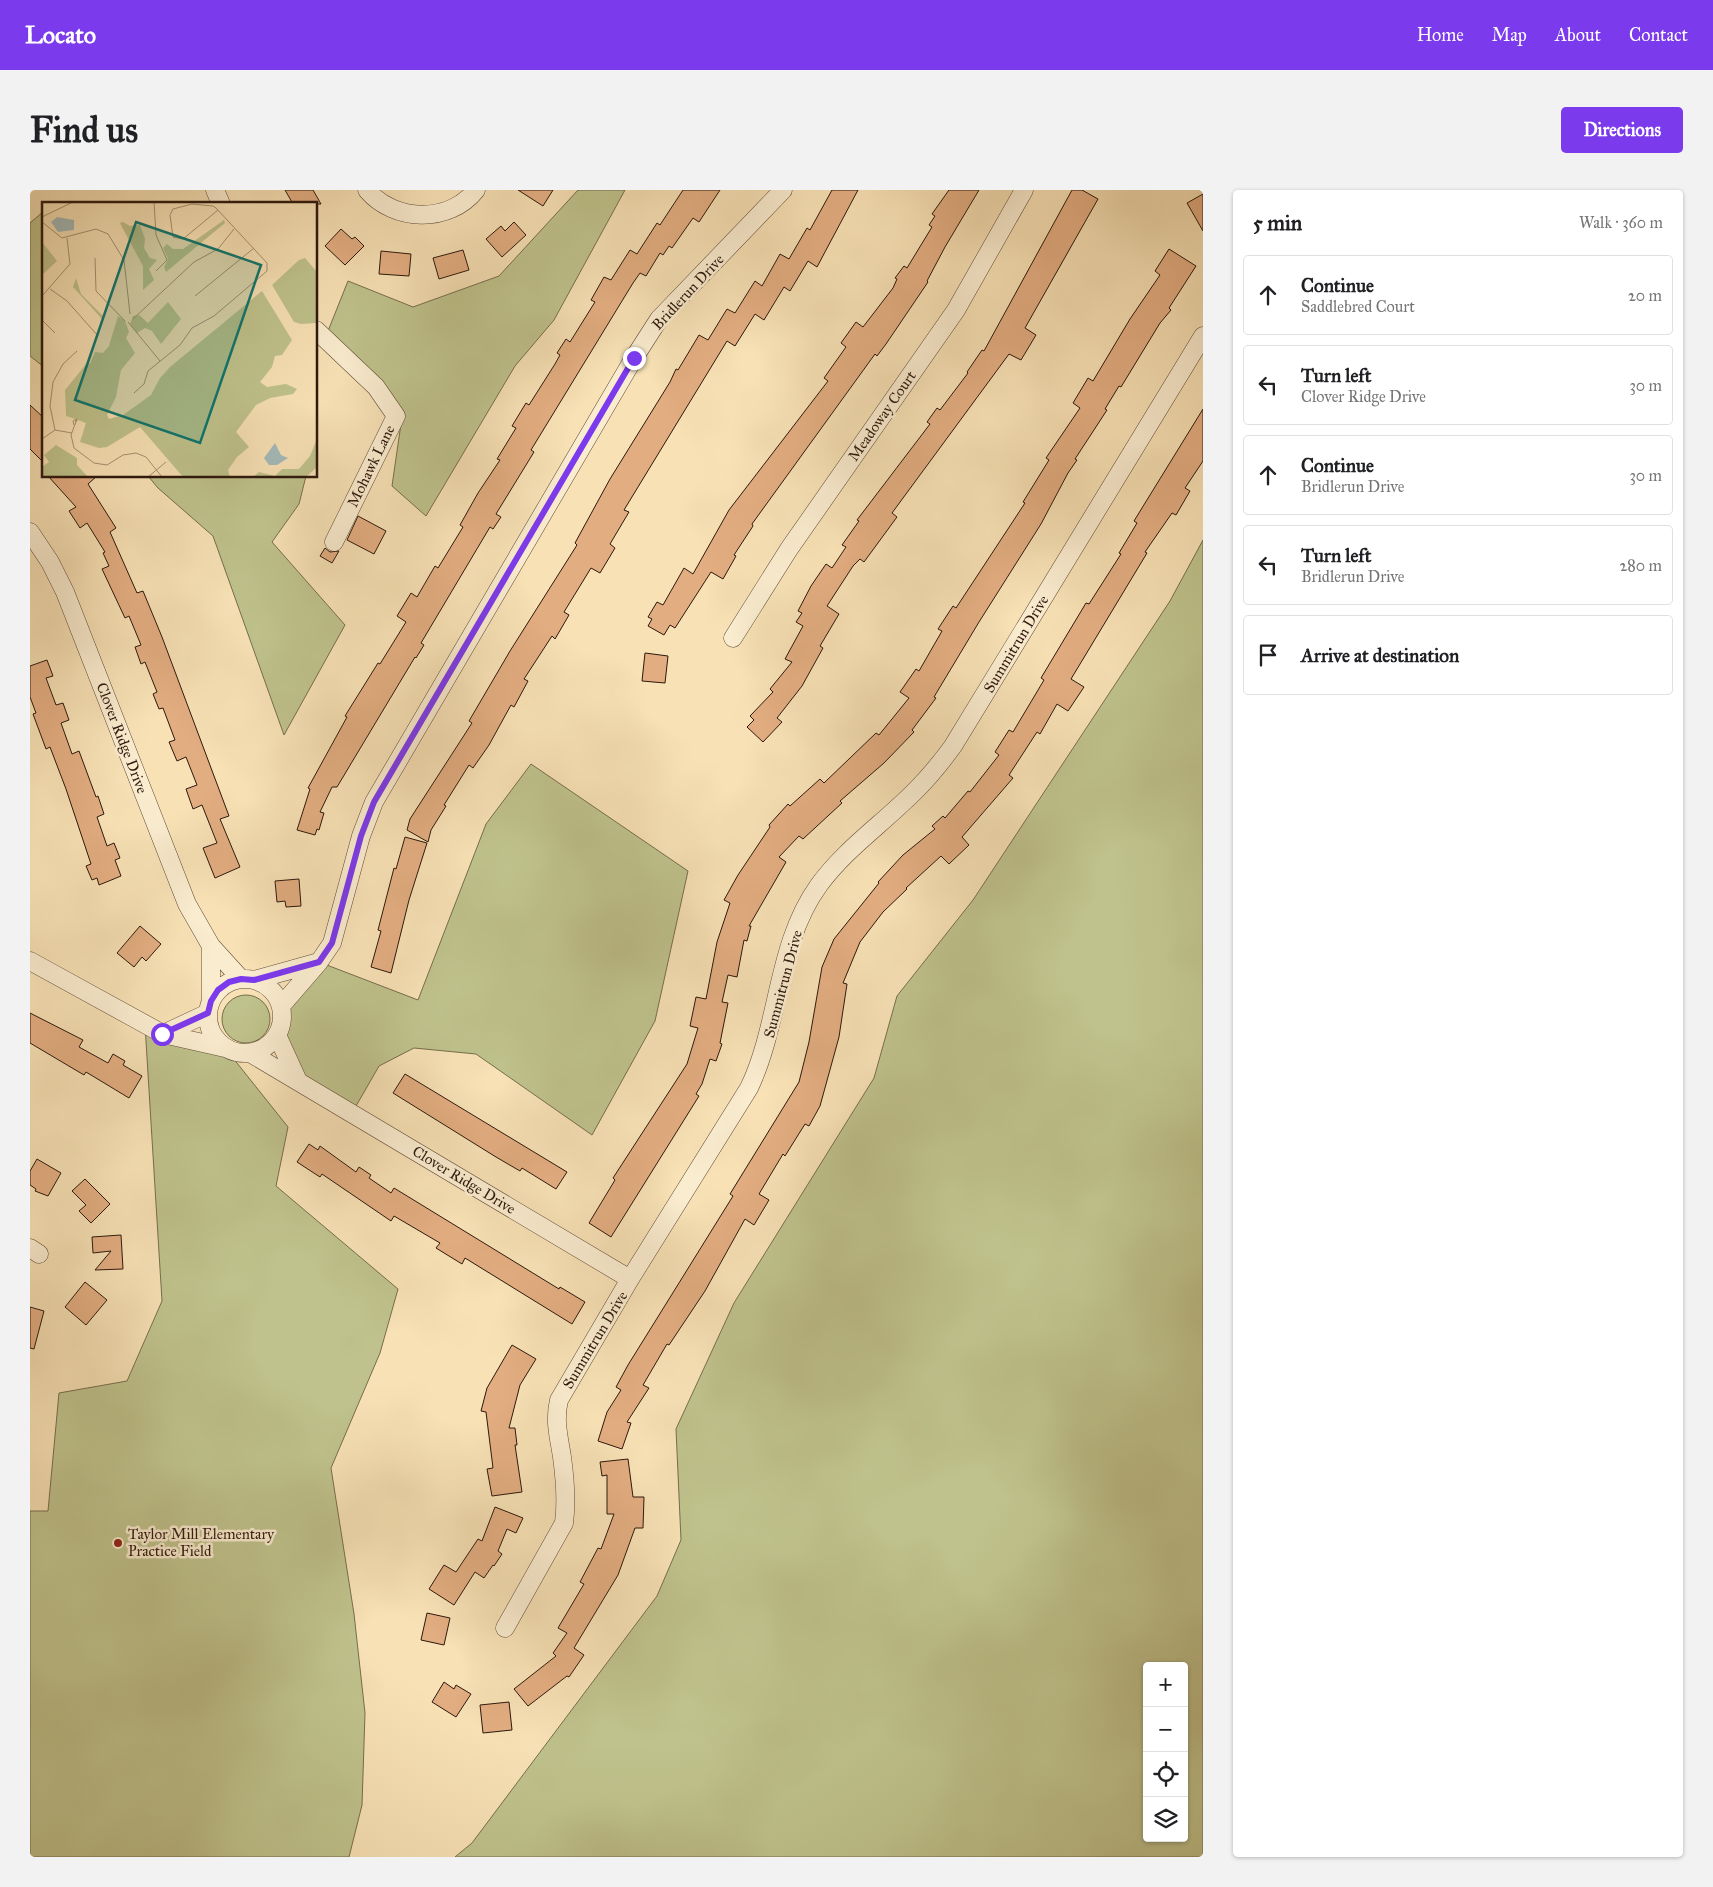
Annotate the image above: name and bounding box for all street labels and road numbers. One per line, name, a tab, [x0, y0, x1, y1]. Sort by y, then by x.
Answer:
street label: Bridlerun Drive	[648, 250, 728, 334]
street label: Meadoway Court	[844, 367, 920, 465]
street label: Mohawk Lane	[343, 422, 399, 510]
street label: Summitrun Drive	[980, 592, 1052, 696]
street label: Clover Ridge Drive	[93, 680, 151, 796]
street label: Summitrun Drive	[760, 928, 806, 1040]
street label: Clover Ridge Drive	[409, 1142, 519, 1218]
street label: Summitrun Drive	[559, 1288, 631, 1392]

